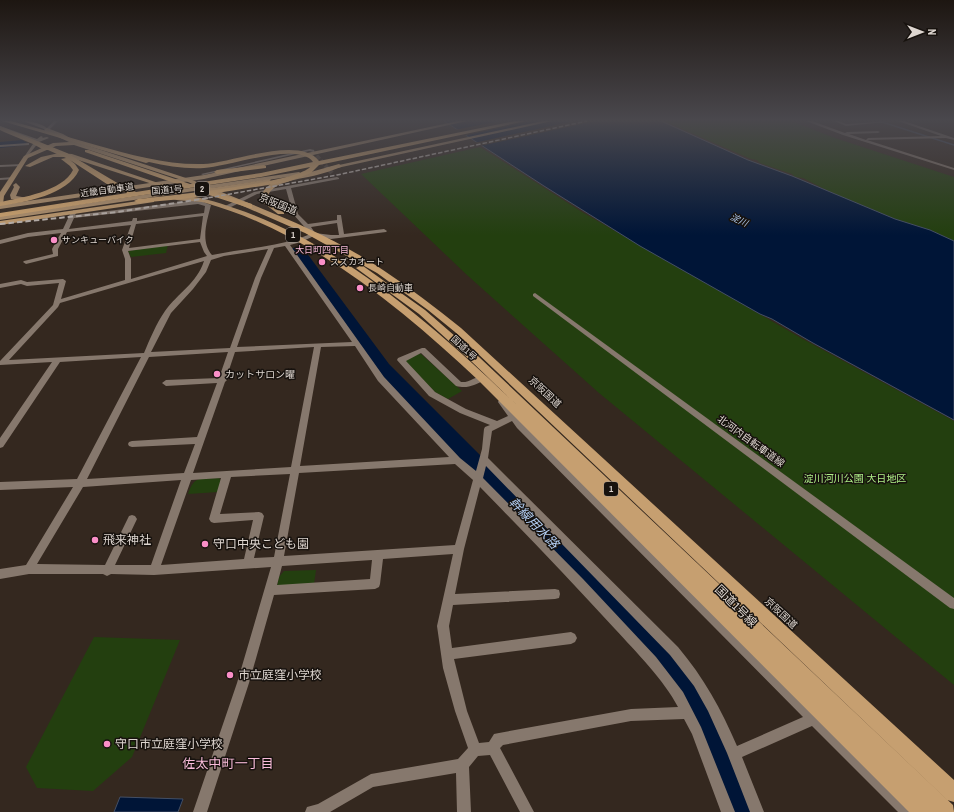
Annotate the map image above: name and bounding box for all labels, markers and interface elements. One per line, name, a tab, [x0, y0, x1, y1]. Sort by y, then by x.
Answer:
north arrow	[902, 12, 942, 52]
text: N	[925, 29, 939, 35]
street label: 近畿自動車道	[79, 180, 135, 200]
road number: 2	[195, 182, 209, 196]
street label: 国道1号	[151, 183, 183, 197]
street label: 京阪国道	[257, 190, 299, 218]
water label: 淀川	[728, 211, 751, 230]
road number: 1	[286, 228, 300, 242]
place label: サンキューバイク	[62, 234, 134, 246]
marker: サンキューバイク	[49, 235, 59, 245]
district label: 大日町四丁目	[295, 244, 349, 256]
place label: スズカオート	[330, 256, 384, 268]
marker: スズカオート	[317, 257, 327, 267]
place label: 長崎自動車	[368, 282, 413, 294]
marker: 長崎自動車	[355, 283, 365, 293]
street label: 国道1号	[449, 333, 479, 363]
place label: カットサロン曜	[225, 368, 295, 381]
marker: カットサロン曜	[212, 369, 222, 379]
street label: 京阪国道	[526, 374, 564, 410]
street label: 北河内自転車道線	[715, 412, 787, 470]
park label: 淀川河川公園 大日地区	[804, 472, 906, 485]
road number: 1	[604, 482, 618, 496]
water label: 幹線用水路	[505, 494, 563, 553]
place label: 飛来神社	[103, 532, 151, 548]
marker: 飛来神社	[90, 535, 100, 545]
place label: 守口中央こども園	[213, 536, 309, 552]
marker: 守口中央こども園	[200, 539, 210, 549]
street label: 国道1号線	[711, 581, 761, 631]
street label: 京阪国道	[762, 595, 800, 631]
place label: 市立庭窪小学校	[238, 667, 322, 683]
marker: 市立庭窪小学校	[225, 670, 235, 680]
place label: 守口市立庭窪小学校	[115, 736, 223, 752]
marker: 守口市立庭窪小学校	[102, 739, 112, 749]
district label: 佐太中町一丁目	[182, 755, 274, 772]

